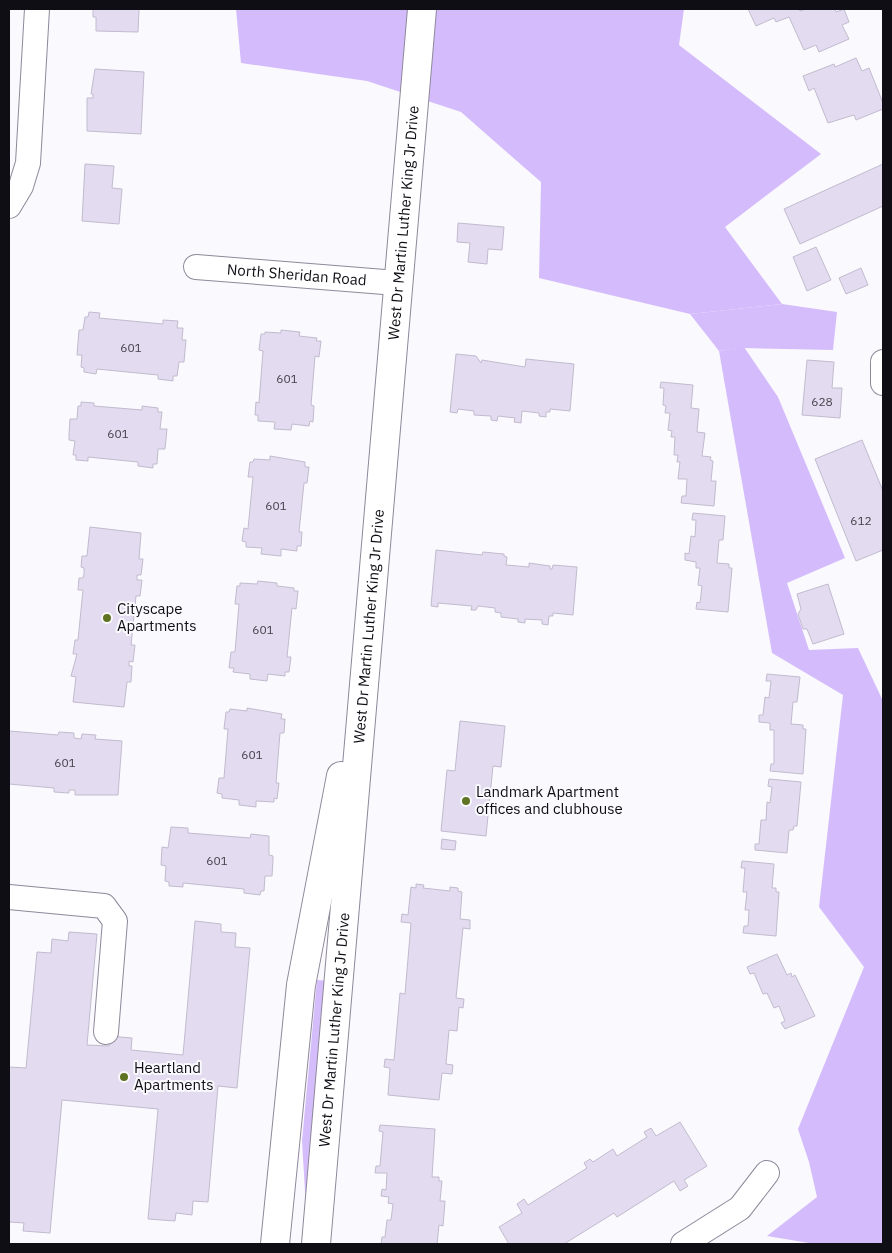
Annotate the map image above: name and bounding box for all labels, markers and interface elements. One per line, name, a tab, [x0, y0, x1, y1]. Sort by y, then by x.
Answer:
street label: West Dr Martin Luther King Jr Drive	[384, 105, 423, 341]
street label: North Sheridan Road	[226, 259, 367, 290]
house number: 601	[120, 340, 142, 355]
house number: 601	[276, 371, 298, 386]
house number: 628	[811, 394, 833, 409]
house number: 601	[107, 426, 129, 441]
house number: 601	[265, 498, 287, 513]
street label: West Dr Martin Luther King Jr Drive	[349, 508, 388, 744]
house number: 612	[850, 513, 872, 528]
place label: Cityscape Apartments	[117, 599, 197, 635]
marker: Cityscape Apartments	[101, 612, 113, 624]
house number: 601	[252, 622, 274, 637]
house number: 601	[241, 747, 263, 762]
house number: 601	[54, 755, 76, 770]
place label: Landmark Apartment offices and clubhouse	[476, 782, 623, 818]
marker: Landmark Apartment offices and clubhouse	[460, 795, 472, 807]
house number: 601	[206, 853, 228, 868]
street label: West Dr Martin Luther King Jr Drive	[314, 912, 353, 1148]
place label: Heartland Apartments	[134, 1058, 214, 1094]
marker: Heartland Apartments	[118, 1071, 130, 1083]

